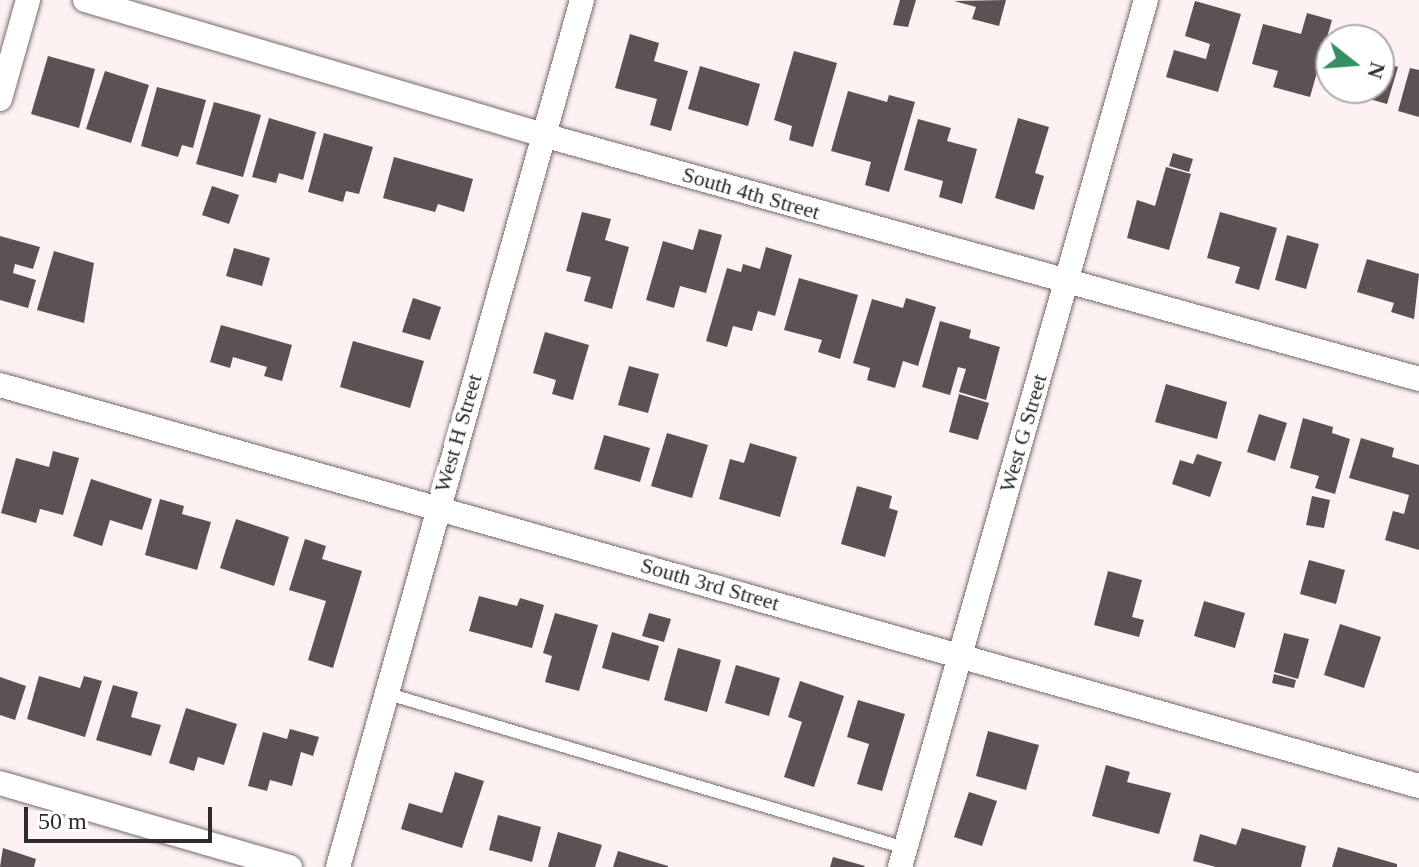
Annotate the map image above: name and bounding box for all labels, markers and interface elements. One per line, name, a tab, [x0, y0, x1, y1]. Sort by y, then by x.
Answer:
north arrow	[1315, 24, 1395, 104]
text: N	[1362, 59, 1391, 82]
street label: South 4th Street	[679, 161, 823, 225]
street label: West H Street	[429, 371, 487, 495]
street label: West G Street	[994, 371, 1052, 495]
street label: South 3rd Street	[638, 552, 782, 616]
scale bar	[28, 791, 216, 841]
text: 50 m	[38, 808, 87, 834]

